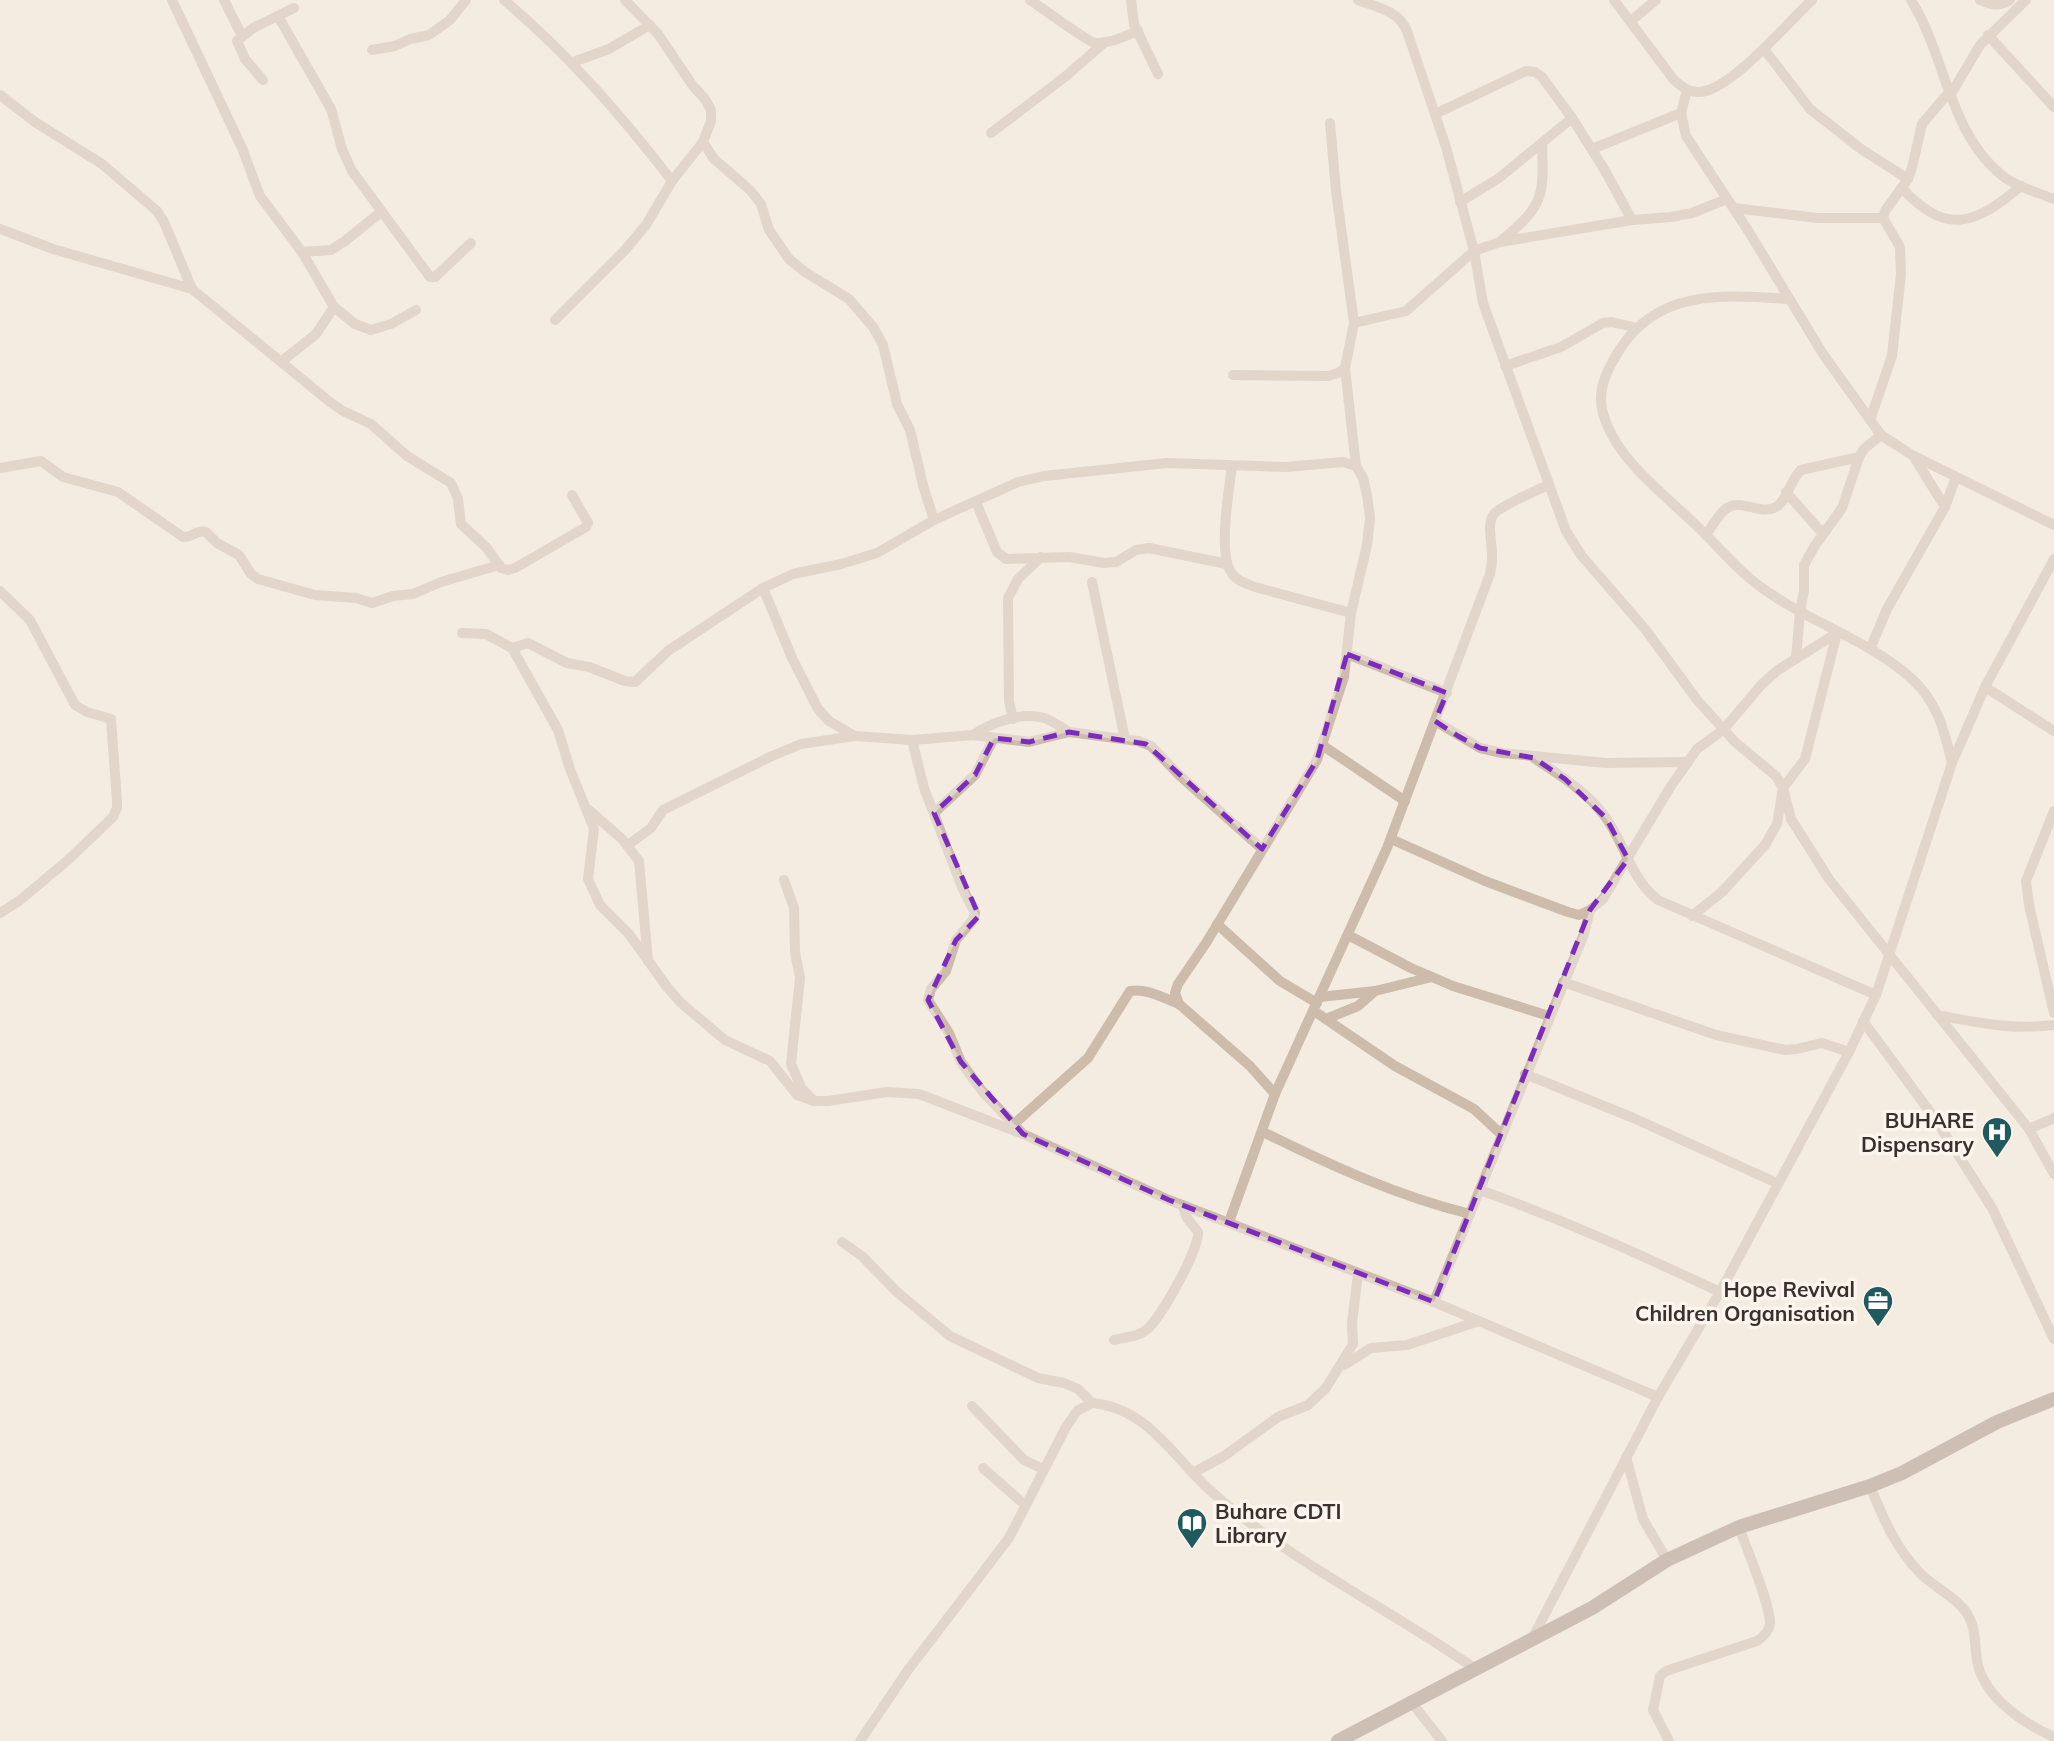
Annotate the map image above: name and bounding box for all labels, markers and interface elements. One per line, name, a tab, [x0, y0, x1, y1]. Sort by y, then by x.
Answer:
place label: BUHARE Dispensary	[1861, 1107, 1975, 1157]
hospital icon: BUHARE Dispensary	[1980, 1115, 2014, 1159]
place label: Hope Revival Children Organisation	[1635, 1276, 1855, 1326]
office icon: Hope Revival Children Organisation	[1861, 1284, 1895, 1328]
place label: Buhare CDTI Library	[1215, 1498, 1341, 1548]
library icon: Buhare CDTI Library	[1175, 1506, 1209, 1550]

